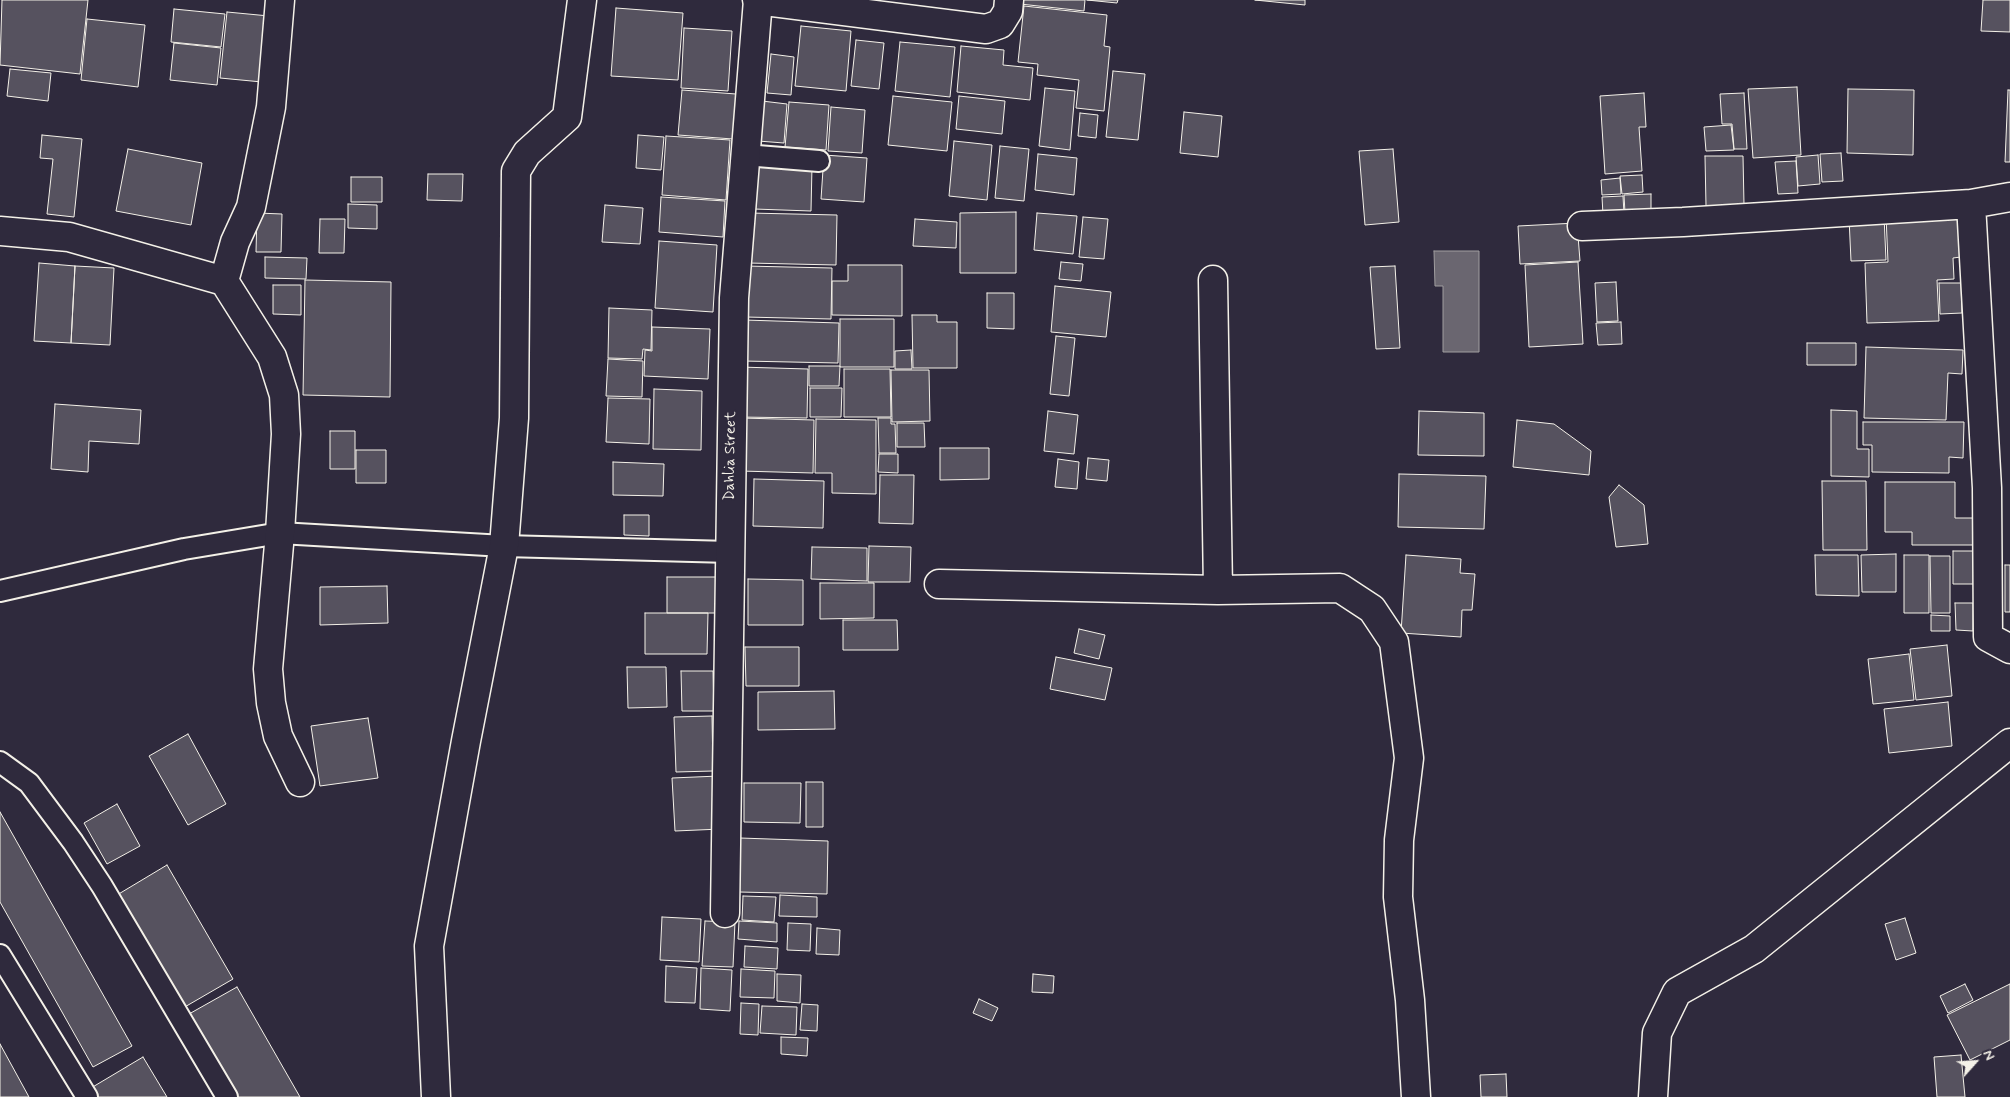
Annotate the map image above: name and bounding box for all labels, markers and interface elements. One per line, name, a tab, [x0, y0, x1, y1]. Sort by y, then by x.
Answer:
street label: Dahlia Street	[721, 411, 741, 501]
north arrow	[1950, 1037, 2000, 1087]
text: N	[1978, 1047, 1999, 1064]

